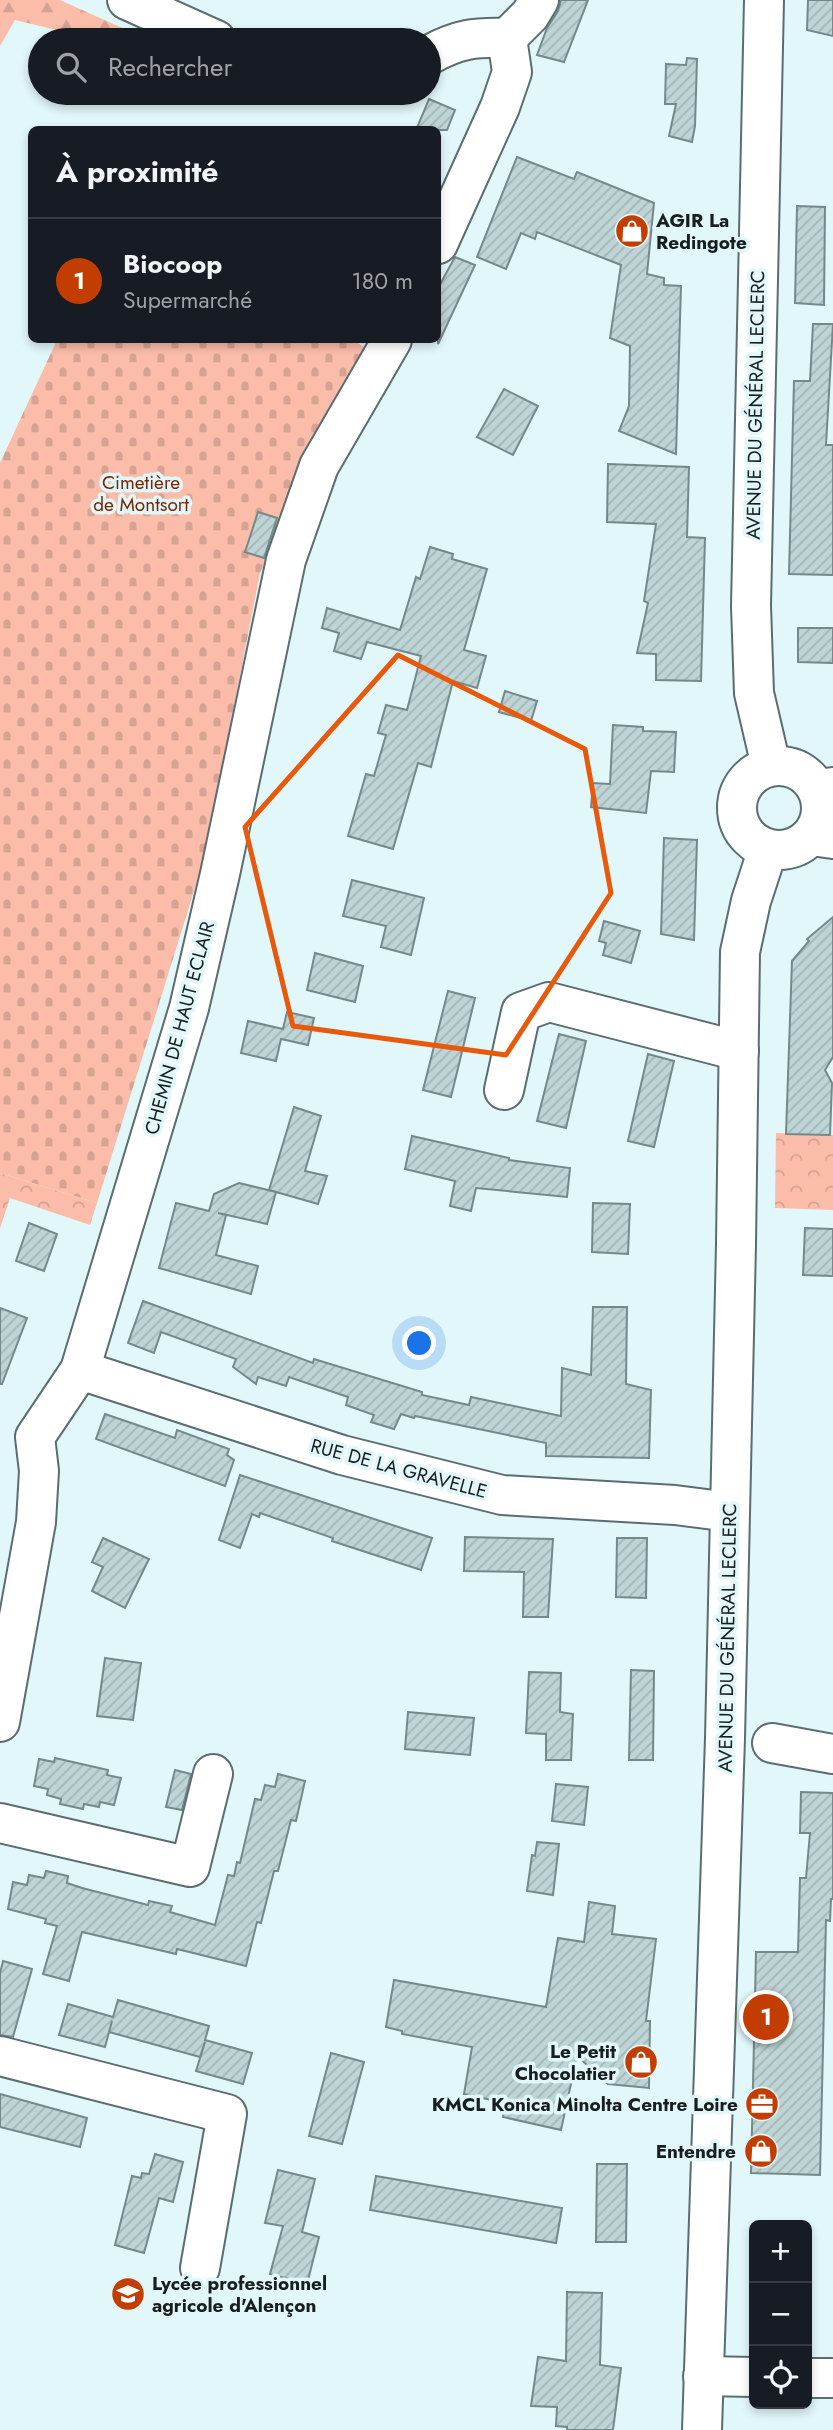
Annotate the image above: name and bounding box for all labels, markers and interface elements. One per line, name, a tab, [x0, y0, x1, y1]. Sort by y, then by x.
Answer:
search box	[28, 28, 441, 105]
icon: search	[52, 48, 90, 86]
text: Rechercher	[108, 48, 232, 86]
text: À proximité	[56, 150, 219, 193]
place label: AGIR La Redingote	[655, 207, 747, 256]
shop icon: AGIR La Redingote	[613, 212, 651, 250]
text: Biocoop	[123, 245, 222, 283]
text: 1	[73, 264, 85, 298]
text: 180 m	[351, 264, 413, 298]
street label: AVENUE DU GÉNÉRAL LECLERC	[740, 270, 771, 540]
text: Supermarché	[123, 283, 252, 317]
park label: Cimetière de Montsort	[93, 469, 189, 518]
street label: CHEMIN DE HAUT ECLAIR	[138, 918, 221, 1138]
your location	[402, 1326, 436, 1360]
street label: RUE DE LA GRAVELLE	[308, 1432, 490, 1505]
street label: AVENUE DU GÉNÉRAL LECLERC	[712, 1503, 743, 1773]
pin: 1	[743, 1991, 789, 2043]
place label: Le Petit Chocolatier	[515, 2038, 616, 2087]
shop icon: Le Petit Chocolatier	[622, 2043, 660, 2081]
office icon: KMCL Konica Minolta Centre Loire	[743, 2085, 781, 2123]
place label: KMCL Konica Minolta Centre Loire	[432, 2091, 738, 2118]
shop icon: Entendre	[742, 2132, 780, 2170]
place label: Entendre	[656, 2138, 736, 2165]
map controls	[749, 2220, 812, 2409]
button: +	[749, 2220, 812, 2283]
place label: Lycée professionnel agricole d'Alençon	[152, 2270, 327, 2319]
school or university icon: Lycée professionnel agricole d'Alençon	[109, 2275, 147, 2313]
button: −	[749, 2283, 812, 2346]
button: locate	[749, 2346, 812, 2409]

